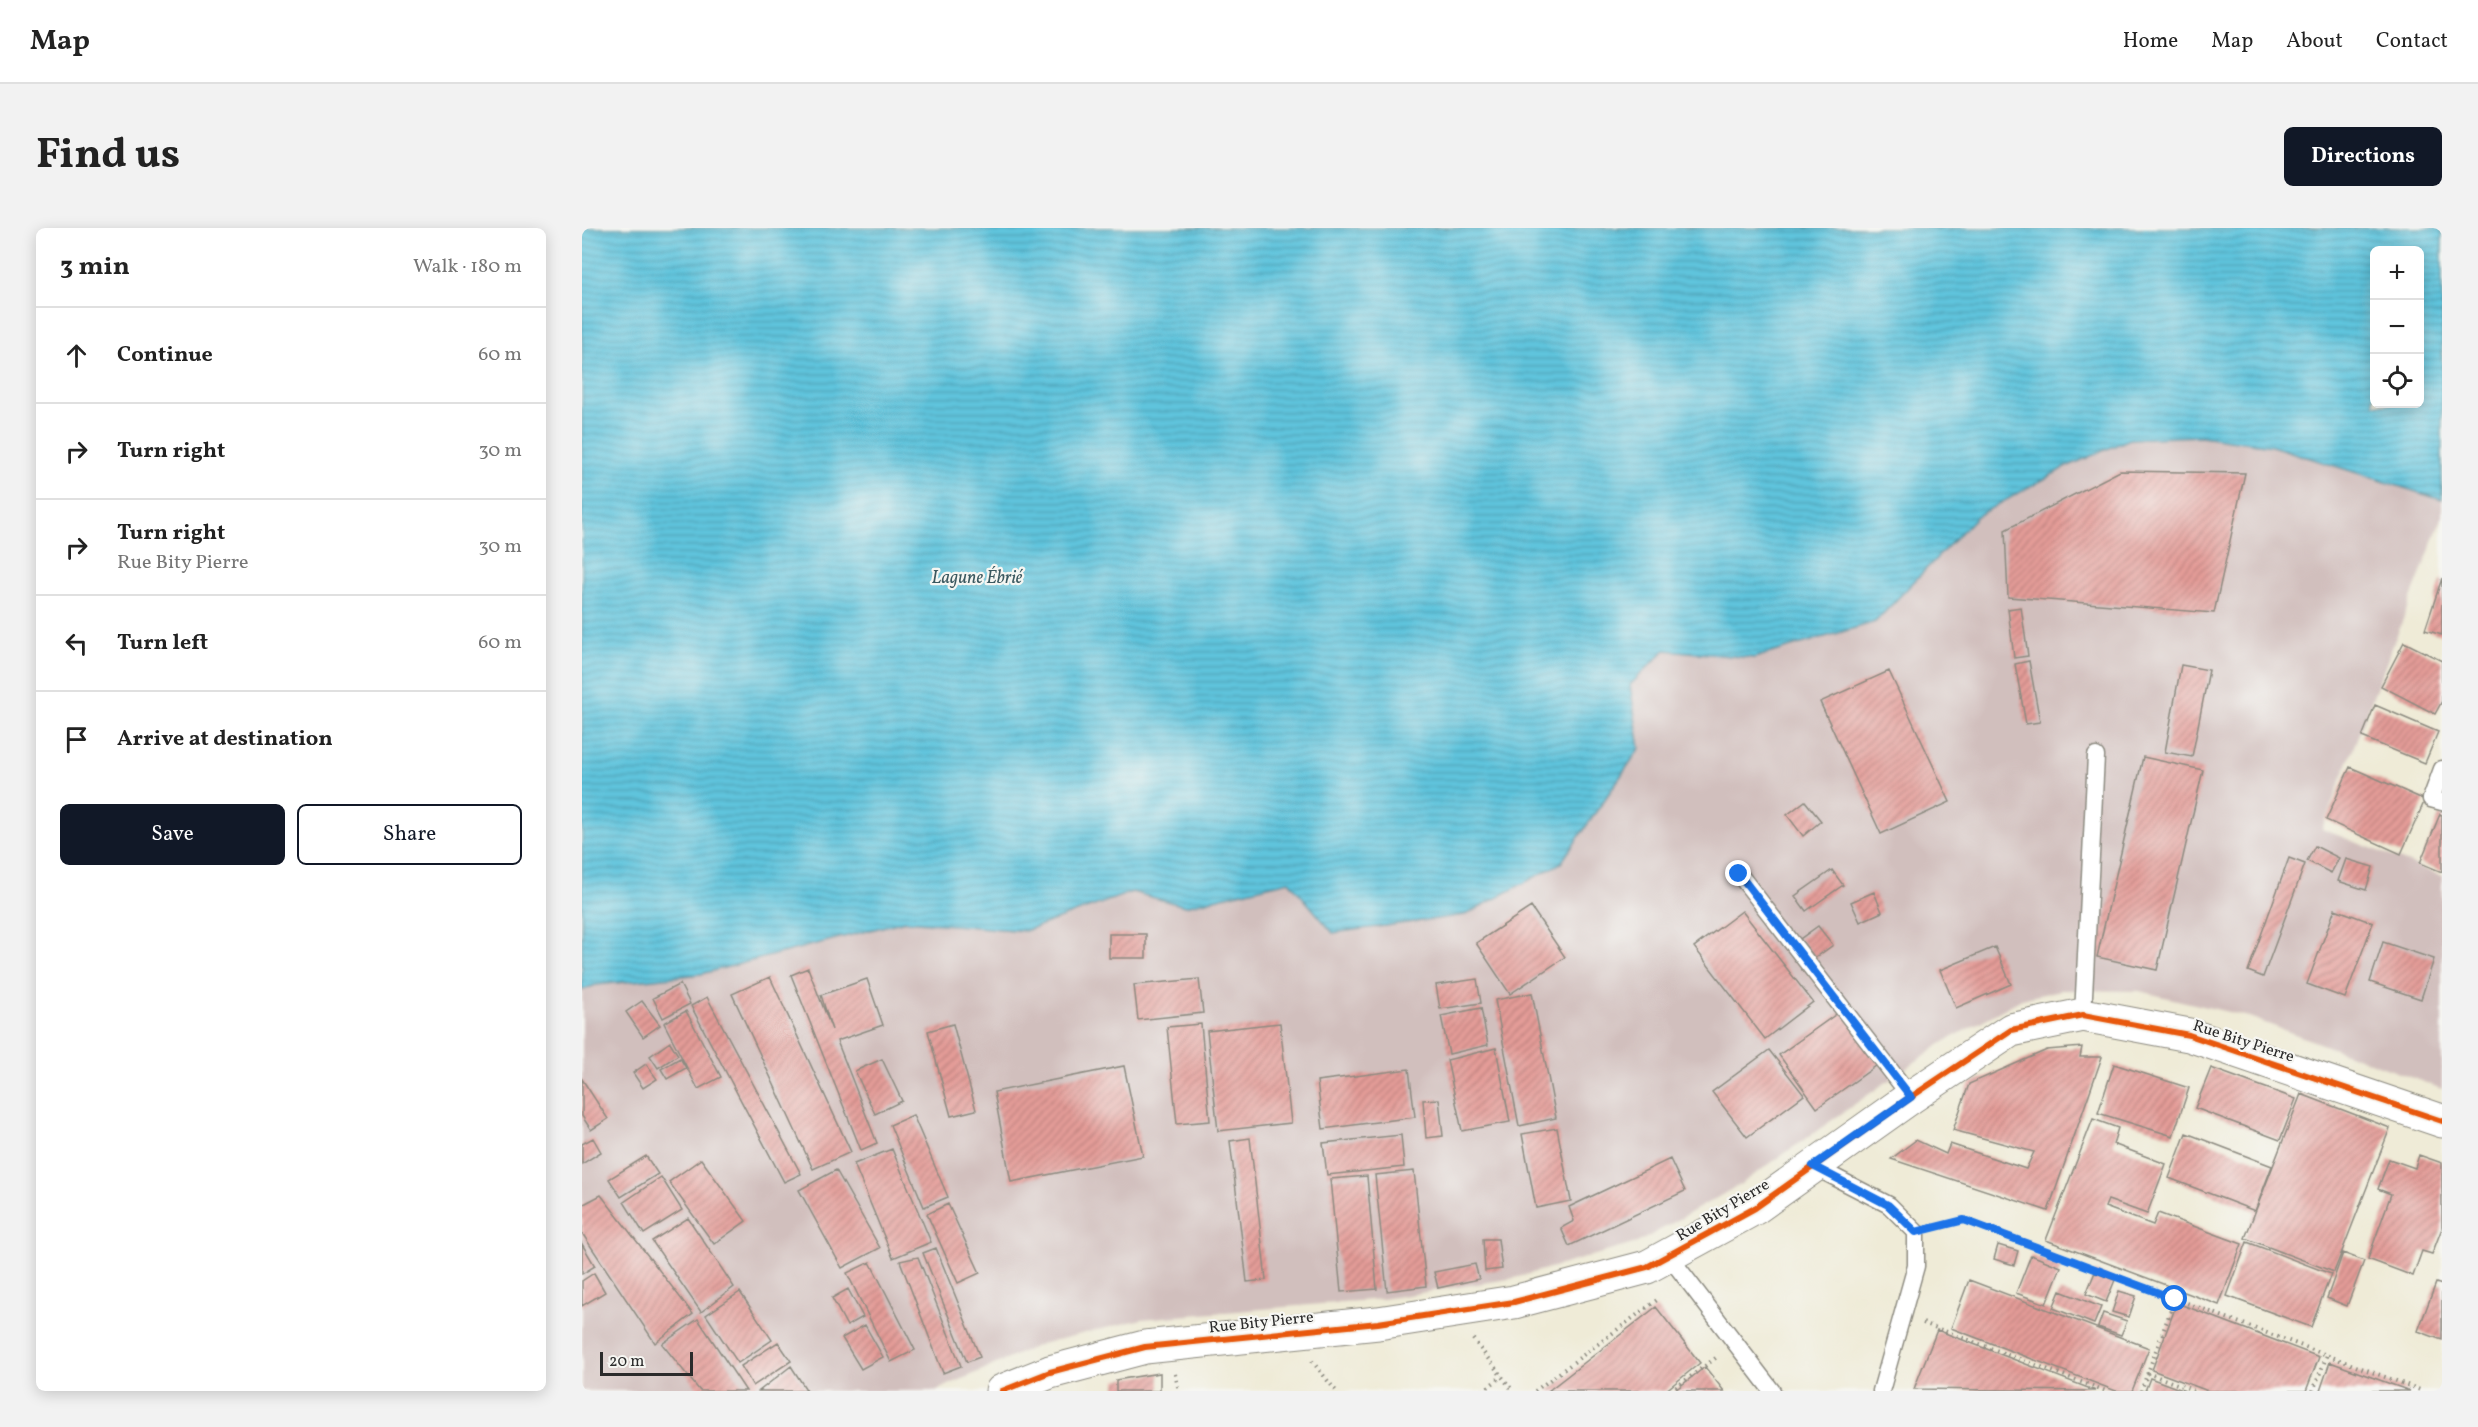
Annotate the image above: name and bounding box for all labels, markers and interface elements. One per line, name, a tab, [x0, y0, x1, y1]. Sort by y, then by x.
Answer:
text: Map	[30, 22, 90, 61]
text: Home	[2123, 27, 2178, 56]
text: Map	[2211, 27, 2253, 56]
text: About	[2286, 27, 2343, 56]
text: Contact	[2376, 27, 2448, 56]
text: Find us	[36, 127, 180, 186]
button: Directions	[2284, 127, 2442, 186]
map controls	[2370, 246, 2424, 408]
button: +	[2370, 246, 2424, 300]
text: 3 min	[60, 249, 130, 285]
text: Walk · 180 m	[413, 253, 522, 281]
button: −	[2370, 300, 2424, 354]
icon: ahead	[60, 339, 93, 372]
text: Continue	[117, 340, 213, 371]
text: 60 m	[478, 341, 522, 369]
button: locate	[2370, 354, 2424, 408]
icon: right	[60, 435, 93, 468]
text: Turn right	[117, 436, 225, 467]
text: 30 m	[478, 437, 522, 465]
text: Turn right	[117, 518, 225, 549]
icon: right	[60, 531, 93, 564]
text: 30 m	[478, 533, 522, 561]
text: Rue Bity Pierre	[117, 549, 249, 577]
water label: Lagune Ébrié	[932, 566, 1024, 591]
icon: left	[60, 627, 93, 660]
text: Turn left	[117, 628, 208, 659]
text: 60 m	[478, 629, 522, 657]
icon: arrive	[60, 723, 93, 756]
text: Arrive at destination	[117, 724, 333, 755]
button: Save	[60, 804, 285, 865]
button: Share	[297, 804, 522, 865]
route end	[1725, 860, 1751, 886]
street label: Rue Bity Pierre	[2190, 1015, 2297, 1069]
street label: Rue Bity Pierre	[1672, 1174, 1774, 1247]
route start	[2161, 1285, 2187, 1311]
street label: Rue Bity Pierre	[1208, 1307, 1315, 1339]
scale bar	[600, 1349, 693, 1376]
text: 20 m	[609, 1351, 644, 1373]

